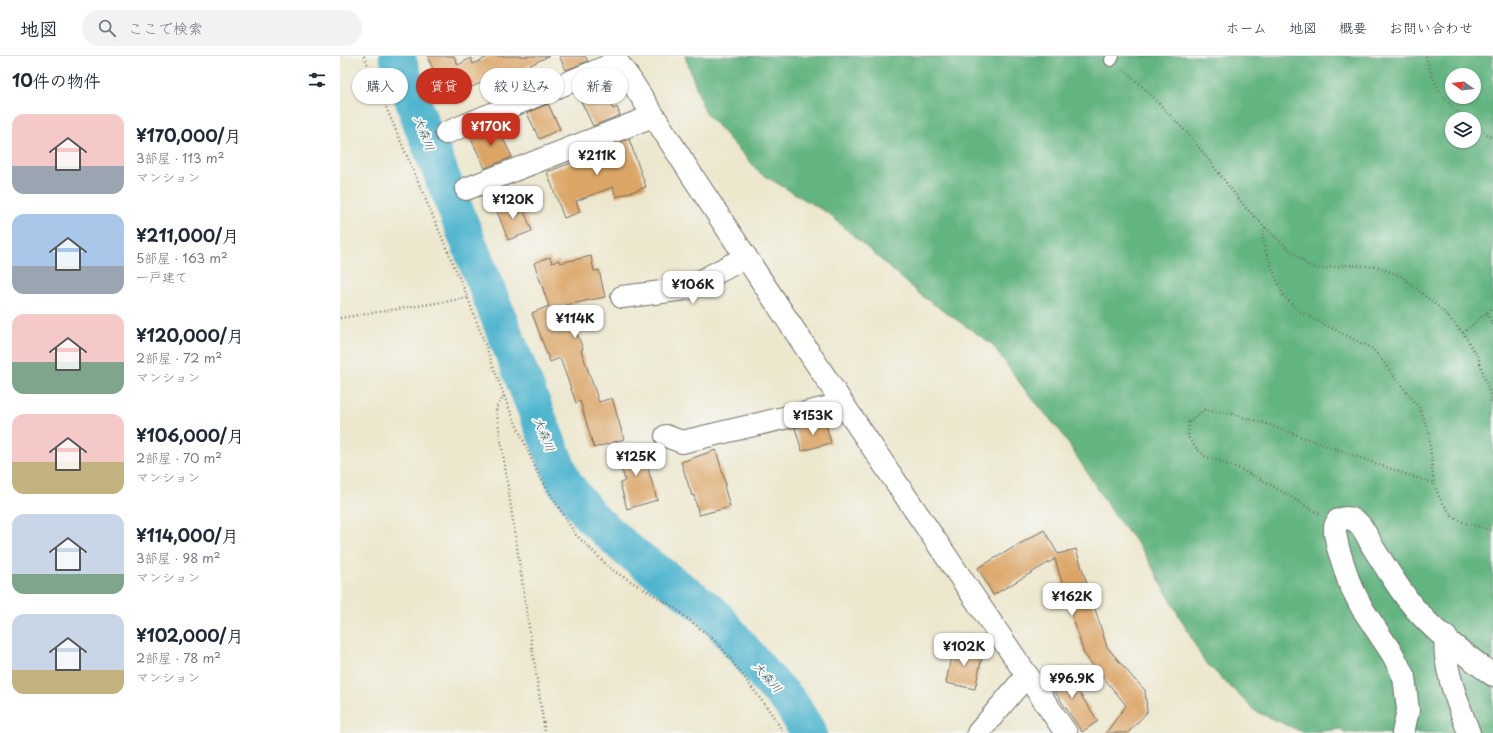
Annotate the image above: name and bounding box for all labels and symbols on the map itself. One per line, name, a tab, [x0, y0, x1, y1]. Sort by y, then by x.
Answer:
north arrow	[1445, 68, 1481, 104]
water label: 大森川	[410, 113, 440, 153]
pin: ¥170K	[463, 113, 519, 147]
pin: ¥211K	[569, 142, 625, 176]
pin: ¥120K	[485, 186, 541, 220]
pin: ¥106K	[665, 271, 721, 305]
pin: ¥114K	[547, 305, 603, 339]
pin: ¥153K	[785, 402, 841, 436]
water label: 大森川	[530, 414, 560, 454]
pin: ¥125K	[608, 443, 664, 477]
pin: ¥162K	[1044, 583, 1100, 617]
pin: ¥102K	[936, 633, 992, 667]
water label: 大森川	[749, 658, 787, 696]
pin: ¥96.9K	[1039, 665, 1105, 699]

